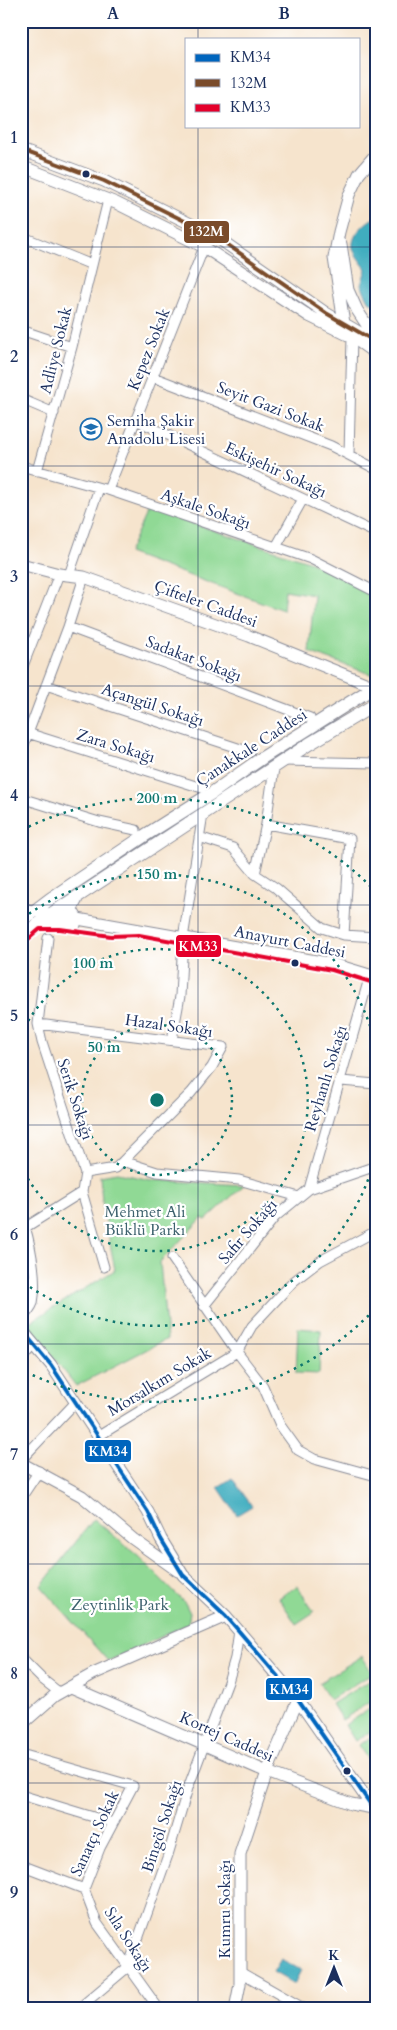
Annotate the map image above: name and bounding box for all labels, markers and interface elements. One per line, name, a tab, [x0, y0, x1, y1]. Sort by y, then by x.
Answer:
text: A	[107, 3, 119, 25]
text: B	[278, 3, 290, 25]
legend	[185, 38, 360, 128]
text: KM34	[230, 47, 271, 67]
text: 132M	[230, 73, 267, 93]
text: KM33	[230, 97, 271, 117]
text: 1	[10, 127, 18, 149]
unlabelled marker	[81, 169, 91, 179]
line badge: 132M	[183, 220, 230, 244]
text: 132M	[188, 222, 224, 241]
street label: Adliye Sokak	[35, 304, 78, 396]
street label: Kepez Sokak	[122, 304, 176, 394]
text: 2	[10, 346, 18, 368]
street label: Seyit Gazi Sokak	[214, 376, 328, 438]
place label: Semiha Şakir Anadolu Lisesi	[107, 410, 206, 450]
school or university icon: Semiha Şakir Anadolu Lisesi	[79, 417, 103, 441]
street label: Eskişehir Sokağı	[221, 437, 330, 503]
street label: Aşkale Sokağı	[158, 483, 254, 535]
text: 3	[10, 566, 18, 588]
street label: Çifteler Caddesi	[151, 575, 261, 633]
street label: Sadakat Sokağı	[143, 631, 245, 687]
street label: Açangül Sokağı	[99, 678, 207, 732]
street label: Çanakkale Caddesi	[192, 703, 312, 792]
street label: Zara Sokağı	[74, 724, 158, 768]
text: 4	[10, 785, 18, 807]
text: 200 m	[137, 788, 178, 808]
text: 150 m	[137, 864, 178, 884]
street label: Anayurt Caddesi	[232, 920, 348, 964]
line badge: KM33	[175, 934, 222, 958]
text: KM33	[178, 937, 218, 956]
text: 100 m	[73, 953, 114, 973]
unlabelled marker	[290, 958, 300, 968]
text: 5	[10, 1005, 18, 1027]
street label: Hazal Sokağı	[124, 1009, 215, 1043]
street label: Reyhanlı Sokağı	[299, 1022, 353, 1134]
text: 50 m	[87, 1037, 121, 1057]
street label: Serik Sokağı	[52, 1056, 99, 1143]
centre of rings	[148, 1091, 166, 1109]
street label: Safir Sokağı	[213, 1194, 283, 1269]
park label: Mehmet Ali Büklü Parkı	[104, 1201, 186, 1241]
text: 6	[10, 1224, 18, 1246]
street label: Morsalkım Sokak	[103, 1342, 216, 1422]
line badge: KM34	[84, 1439, 132, 1463]
text: KM34	[88, 1442, 128, 1461]
text: 7	[10, 1444, 18, 1466]
park label: Zeytinlik Park	[71, 1594, 169, 1616]
text: 8	[10, 1663, 18, 1685]
line badge: KM34	[265, 1677, 313, 1701]
text: KM34	[269, 1680, 309, 1699]
street label: Kortej Caddesi	[176, 1706, 278, 1768]
unlabelled marker	[342, 1766, 352, 1776]
street label: Bingöl Sokağı	[137, 1777, 187, 1875]
street label: Sanatçı Sokak	[65, 1786, 125, 1880]
street label: Kumru Sokağı	[214, 1859, 236, 1958]
text: 9	[10, 1882, 18, 1904]
street label: Sıla Sokağı	[99, 1903, 158, 1977]
north arrow	[310, 1942, 360, 1992]
text: K	[328, 1946, 340, 1965]

